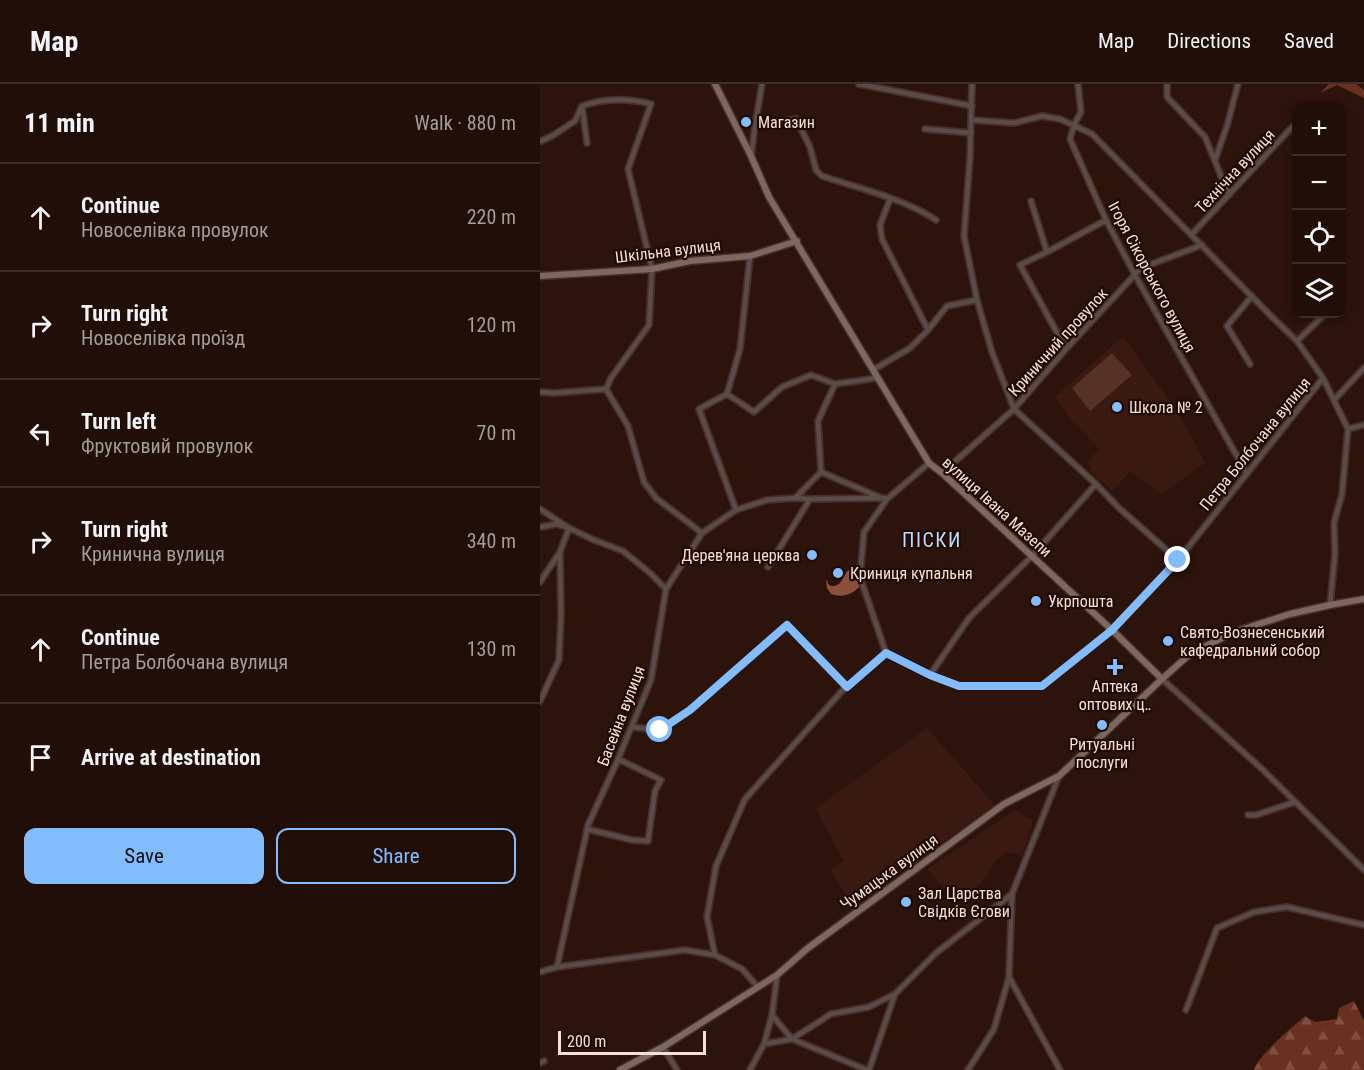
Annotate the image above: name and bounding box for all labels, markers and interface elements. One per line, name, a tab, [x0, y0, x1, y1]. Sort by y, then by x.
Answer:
text: Map	[30, 25, 78, 58]
text: Map	[1098, 29, 1134, 53]
text: Directions	[1167, 29, 1251, 53]
text: Saved	[1284, 29, 1334, 53]
map controls	[1292, 102, 1346, 318]
button: +	[1292, 102, 1346, 156]
text: 11 min	[24, 108, 95, 138]
text: Walk · 880 m	[415, 111, 516, 135]
place label: Магазин	[758, 113, 815, 132]
marker: Магазин	[739, 115, 753, 129]
street label: Технічна вулиця	[1191, 125, 1279, 217]
button: −	[1292, 156, 1346, 210]
text: Continue	[81, 193, 160, 218]
street label: Ігоря Сікорського вулиця	[1104, 198, 1200, 356]
icon: ahead	[24, 201, 57, 234]
text: 220 m	[467, 205, 516, 229]
button: locate	[1292, 210, 1346, 264]
text: Новоселівка провулок	[81, 218, 269, 242]
street label: Шкільна вулиця	[614, 235, 722, 267]
button: layers	[1292, 264, 1346, 318]
street label: Криничний провулок	[1004, 284, 1112, 400]
text: Turn right	[81, 301, 168, 326]
icon: right	[24, 309, 57, 342]
text: 120 m	[467, 313, 516, 337]
text: Новоселівка проїзд	[81, 326, 245, 350]
street label: Петра Болбочана вулиця	[1195, 374, 1315, 514]
place label: Школа № 2	[1129, 398, 1203, 417]
marker: Школа № 2	[1110, 400, 1124, 414]
text: Turn left	[81, 409, 156, 434]
icon: left	[24, 417, 57, 450]
text: 70 m	[477, 421, 516, 445]
text: Фруктовий провулок	[81, 434, 253, 458]
street label: вулиця Івана Мазепи	[938, 453, 1056, 561]
text: Turn right	[81, 517, 168, 542]
icon: right	[24, 525, 57, 558]
district label: ПІСКИ	[902, 528, 962, 552]
text: 340 m	[467, 529, 516, 553]
text: Кринична вулиця	[81, 542, 225, 566]
place label: Дерев'яна церква	[681, 546, 800, 565]
route end	[1164, 546, 1190, 572]
marker: Дерев'яна церква	[805, 548, 819, 562]
place label: Криниця купальня	[850, 564, 973, 583]
marker: Криниця купальня	[831, 566, 845, 580]
place label: Укрпошта	[1048, 592, 1113, 611]
marker: Укрпошта	[1029, 594, 1043, 608]
place label: Свято-Вознесенський кафедральний собор	[1180, 623, 1325, 660]
text: Continue	[81, 625, 160, 650]
icon: ahead	[24, 633, 57, 666]
marker: Свято-Вознесенський кафедральний собор	[1161, 634, 1175, 648]
text: 130 m	[467, 637, 516, 661]
text: Петра Болбочана вулиця	[81, 650, 288, 674]
marker: Аптека оптових ц‥	[1108, 660, 1122, 674]
street label: Басейна вулиця	[593, 663, 649, 769]
place label: Аптека оптових ц‥	[1079, 677, 1151, 714]
route start	[646, 716, 672, 742]
marker: Ритуальні послуги	[1095, 718, 1109, 732]
place label: Ритуальні послуги	[1069, 735, 1135, 772]
icon: arrive	[24, 741, 57, 774]
text: Arrive at destination	[81, 745, 261, 770]
button: Save	[24, 828, 264, 884]
button: Share	[276, 828, 516, 884]
street label: Чумацька вулиця	[836, 830, 942, 914]
place label: Зал Царства Свідків Єгови	[918, 884, 1010, 921]
marker: Зал Царства Свідків Єгови	[899, 895, 913, 909]
scale bar	[558, 1028, 706, 1056]
text: 200 m	[567, 1032, 606, 1051]

